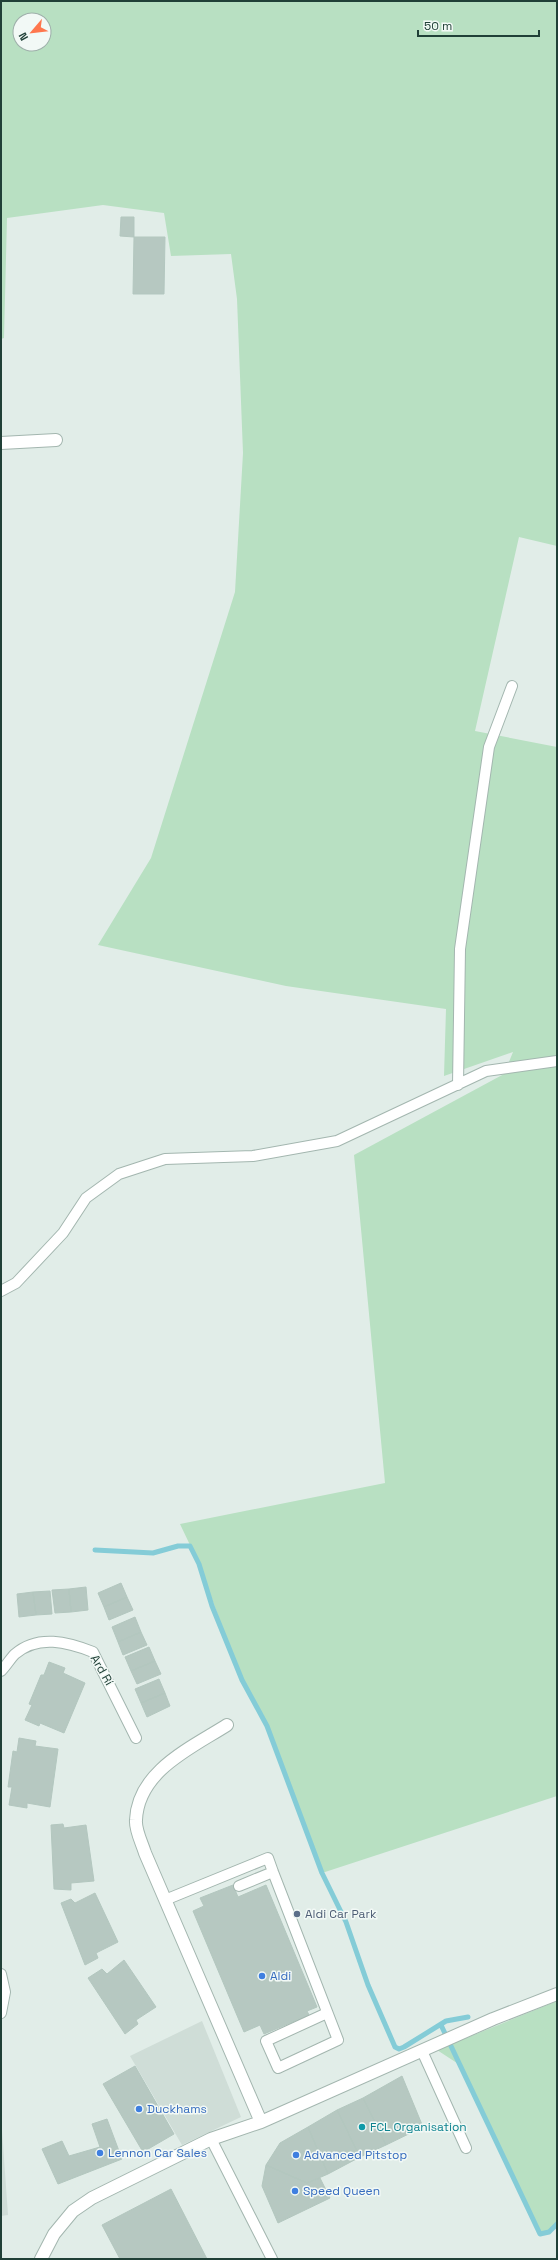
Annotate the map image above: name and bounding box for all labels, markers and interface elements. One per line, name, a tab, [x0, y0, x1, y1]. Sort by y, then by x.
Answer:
north arrow	[12, 12, 52, 52]
scale bar	[418, 12, 539, 38]
text: 50 m	[424, 18, 452, 34]
text: N	[15, 30, 31, 43]
street label: Ard Rí	[87, 1652, 117, 1688]
place label: Aldi Car Park	[305, 1906, 377, 1922]
marker: Aldi Car Park	[292, 1909, 302, 1919]
place label: Aldi	[270, 1968, 291, 1984]
marker: Aldi	[257, 1971, 267, 1981]
place label: Duckhams	[147, 2101, 207, 2117]
marker: Duckhams	[134, 2104, 144, 2114]
place label: FCL Organisation	[370, 2119, 467, 2135]
marker: FCL Organisation	[357, 2122, 367, 2132]
place label: Lennon Car Sales	[108, 2145, 207, 2161]
place label: Advanced Pitstop	[304, 2147, 407, 2163]
marker: Lennon Car Sales	[95, 2148, 105, 2158]
marker: Advanced Pitstop	[291, 2150, 301, 2160]
place label: Speed Queen	[303, 2183, 380, 2199]
marker: Speed Queen	[290, 2186, 300, 2196]

